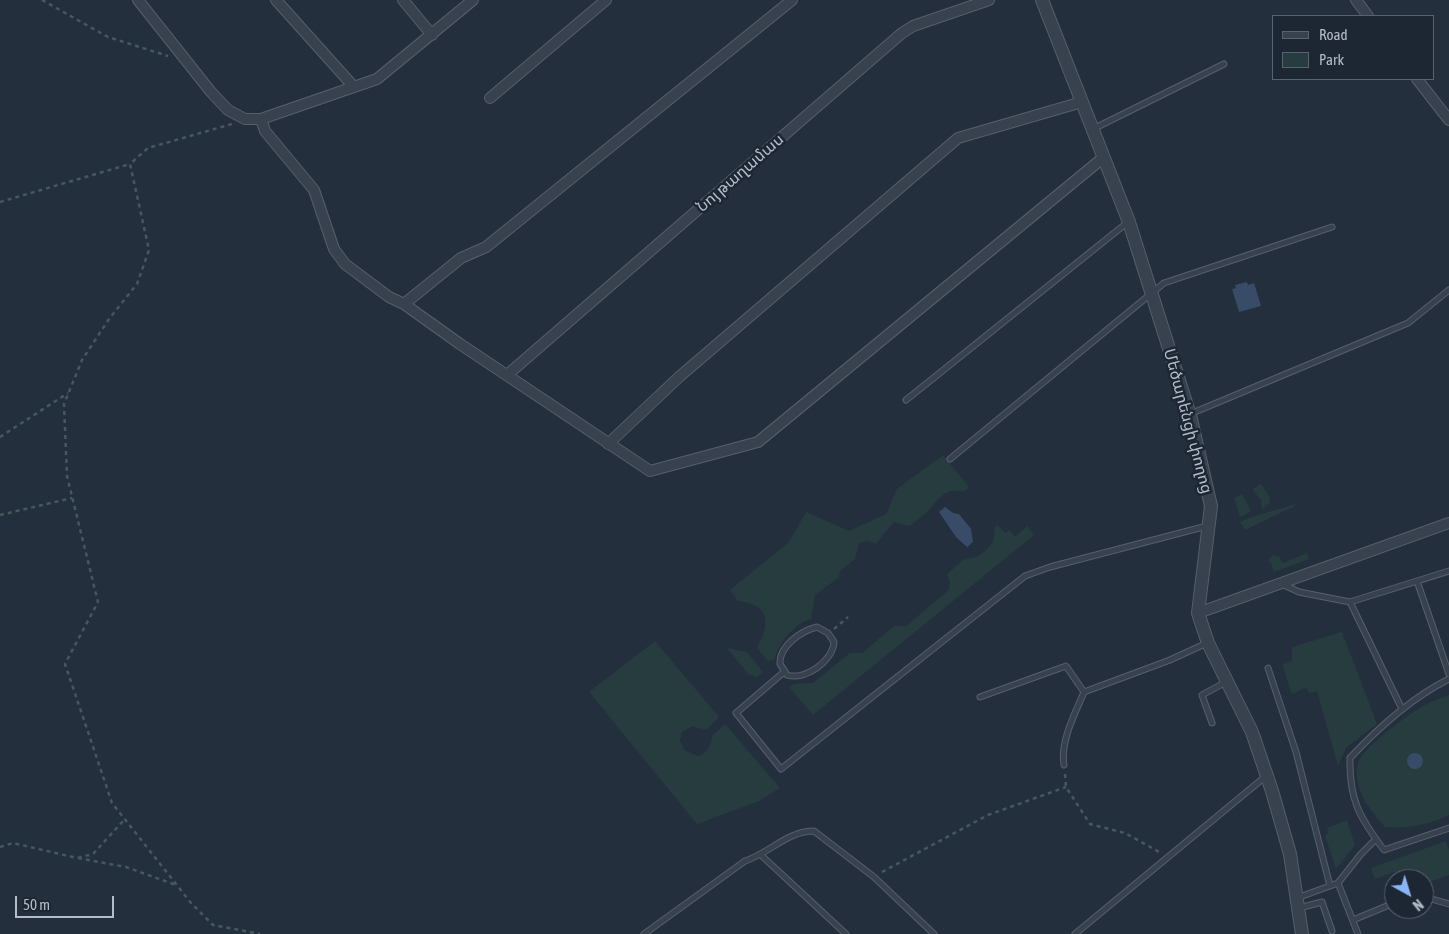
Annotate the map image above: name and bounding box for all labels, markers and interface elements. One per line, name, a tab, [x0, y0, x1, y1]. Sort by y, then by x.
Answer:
legend	[1272, 15, 1434, 80]
text: Road	[1319, 26, 1348, 43]
text: Park	[1319, 51, 1344, 68]
street label: Նոյ թաղամաս	[692, 130, 788, 216]
street label: Մեծարենցի փողոց	[1159, 346, 1217, 496]
north arrow	[1384, 869, 1434, 919]
scale bar	[18, 886, 116, 918]
text: 50 m	[23, 896, 50, 913]
text: N	[1410, 896, 1426, 914]

